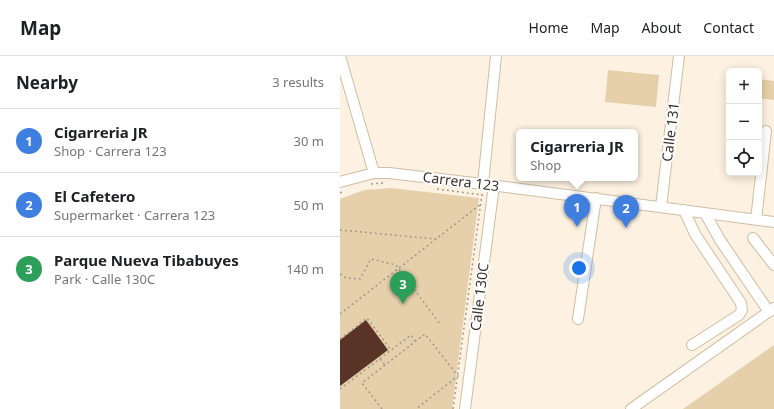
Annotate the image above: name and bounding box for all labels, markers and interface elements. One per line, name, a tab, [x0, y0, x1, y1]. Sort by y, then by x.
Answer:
text: Map	[20, 15, 61, 41]
text: Home	[529, 18, 568, 37]
text: Map	[590, 18, 620, 37]
text: About	[642, 18, 681, 37]
text: Contact	[703, 18, 754, 37]
map controls	[726, 68, 762, 176]
button: +	[726, 68, 762, 104]
text: Nearby	[16, 71, 78, 94]
text: 3 results	[272, 73, 324, 91]
street label: Calle 131	[657, 101, 683, 163]
button: −	[726, 104, 762, 140]
text: Cigarreria JR	[54, 122, 148, 142]
popup	[516, 129, 638, 181]
text: 1	[25, 132, 33, 150]
text: 30 m	[294, 132, 324, 150]
text: Cigarreria JR	[530, 136, 624, 156]
button: locate	[726, 140, 762, 176]
text: Shop · Carrera 123	[54, 142, 167, 160]
text: Shop	[530, 156, 561, 174]
street label: Carrera 123	[422, 167, 500, 195]
text: El Cafetero	[54, 186, 135, 206]
pin: 1	[564, 194, 590, 227]
pin: 2	[613, 195, 639, 228]
text: 2	[25, 196, 33, 214]
text: 50 m	[294, 196, 324, 214]
text: Supermarket · Carrera 123	[54, 206, 215, 224]
text: Parque Nueva Tibabuyes	[54, 250, 239, 270]
your location	[569, 258, 589, 278]
text: 3	[25, 260, 33, 278]
text: 140 m	[286, 260, 324, 278]
street label: Calle 130C	[465, 262, 493, 332]
text: Park · Calle 130C	[54, 270, 155, 288]
pin: 3	[390, 271, 416, 304]

